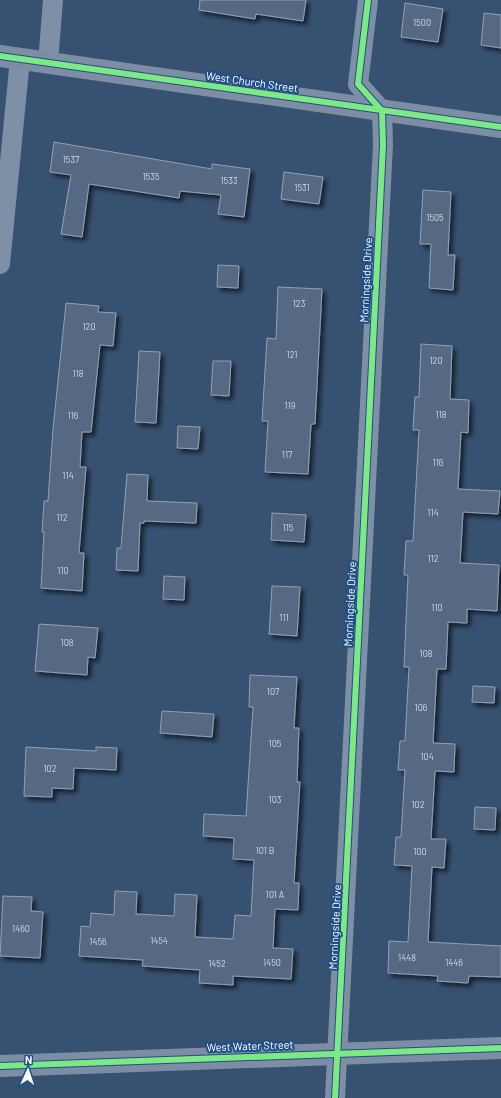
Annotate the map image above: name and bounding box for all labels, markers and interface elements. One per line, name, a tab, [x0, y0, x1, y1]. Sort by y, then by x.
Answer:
house number: 1500	[413, 17, 431, 28]
street label: West Church Street	[205, 69, 299, 94]
house number: 1537	[63, 154, 80, 165]
house number: 1535	[142, 171, 160, 182]
house number: 1533	[220, 175, 238, 186]
house number: 1531	[294, 182, 310, 193]
house number: 1505	[426, 212, 444, 223]
street label: Morningside Drive	[357, 237, 374, 323]
house number: 123	[293, 298, 306, 309]
house number: 120	[82, 321, 96, 332]
house number: 121	[287, 349, 298, 360]
house number: 120	[429, 355, 443, 366]
house number: 118	[72, 368, 84, 379]
house number: 119	[284, 400, 296, 411]
house number: 118	[435, 409, 447, 420]
house number: 116	[68, 410, 79, 421]
house number: 117	[282, 449, 293, 460]
house number: 116	[433, 457, 444, 468]
house number: 114	[62, 470, 74, 481]
house number: 114	[427, 507, 439, 518]
house number: 112	[56, 512, 68, 523]
house number: 115	[283, 522, 294, 533]
house number: 112	[427, 553, 439, 564]
street label: Morningside Drive	[341, 561, 358, 647]
house number: 110	[57, 565, 69, 576]
house number: 110	[431, 602, 443, 613]
house number: 111	[279, 612, 289, 623]
house number: 108	[61, 637, 74, 648]
house number: 108	[420, 648, 433, 659]
house number: 107	[267, 686, 280, 697]
house number: 106	[415, 702, 428, 713]
house number: 105	[269, 738, 282, 749]
house number: 104	[420, 751, 434, 762]
house number: 102	[43, 763, 57, 774]
house number: 103	[269, 794, 282, 805]
house number: 102	[411, 799, 425, 810]
house number: 101 B	[256, 845, 274, 856]
house number: 100	[413, 846, 427, 857]
street label: Morningside Drive	[326, 884, 343, 970]
house number: 101 A	[266, 889, 285, 900]
house number: 1460	[12, 923, 30, 934]
house number: 1454	[150, 935, 168, 946]
house number: 1456	[89, 936, 107, 947]
house number: 1448	[398, 952, 416, 963]
house number: 1450	[263, 957, 281, 968]
house number: 1446	[445, 957, 463, 968]
house number: 1452	[208, 958, 226, 969]
street label: West Water Street	[206, 1037, 294, 1054]
north arrow	[8, 1050, 48, 1090]
text: N	[25, 1053, 33, 1066]

